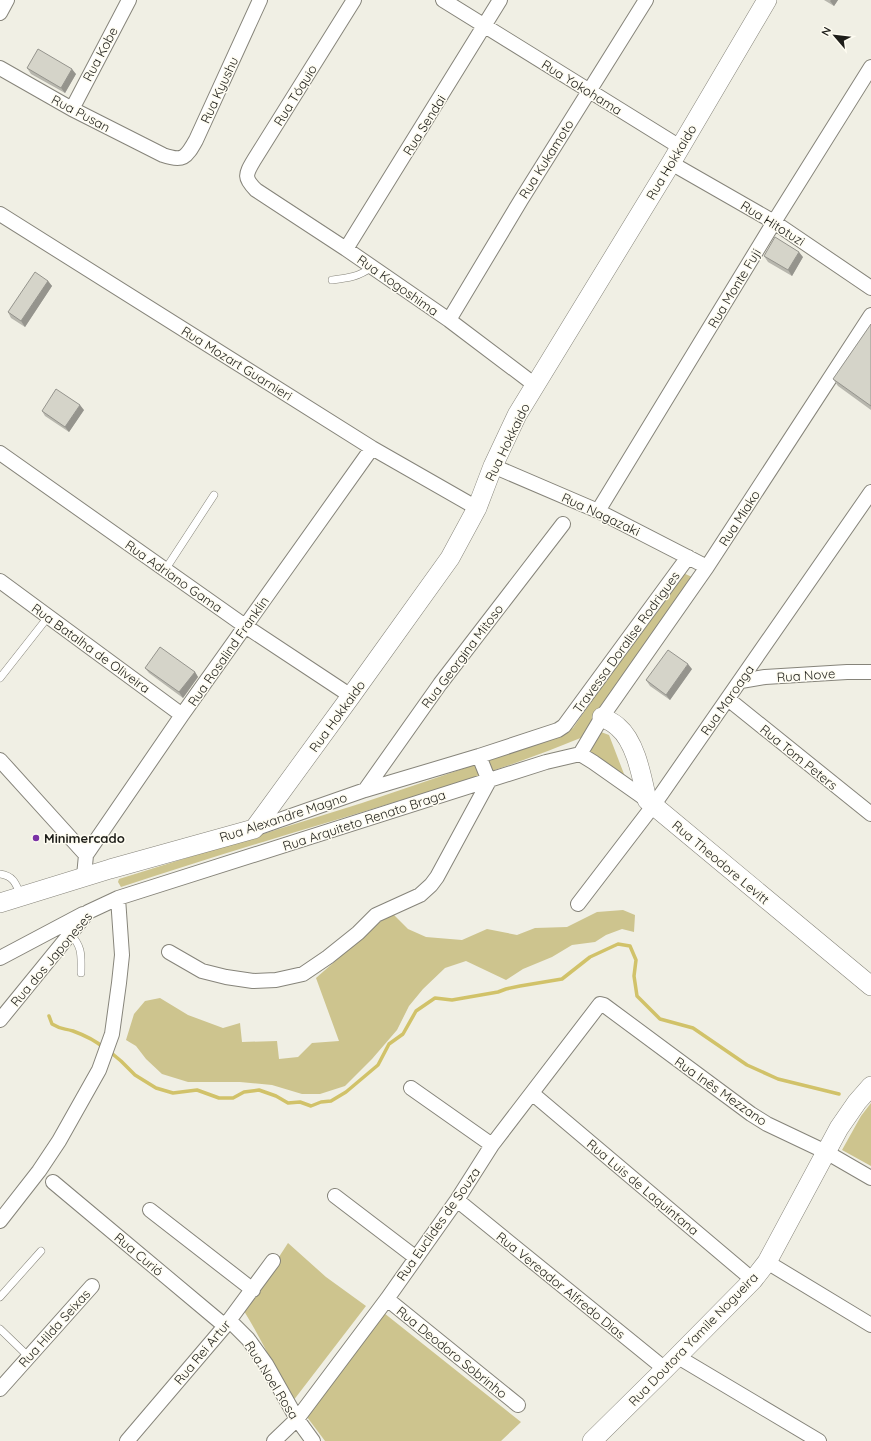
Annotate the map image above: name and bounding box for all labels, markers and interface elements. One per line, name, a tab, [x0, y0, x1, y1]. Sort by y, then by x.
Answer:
north arrow	[815, 16, 855, 56]
street label: Rua Kobe	[79, 24, 121, 84]
text: N	[818, 24, 834, 38]
street label: Rua Kyushu	[197, 54, 241, 126]
street label: Rua Yokohama	[539, 56, 625, 118]
street label: Rua Tóquio	[270, 61, 320, 129]
street label: Rua Pusan	[49, 91, 113, 135]
street label: Rua Sendai	[399, 92, 449, 158]
street label: Rua Kukamoto	[515, 116, 577, 201]
street label: Rua Hokkaido	[642, 121, 700, 202]
street label: Rua Hitotuzi	[738, 197, 808, 249]
street label: Rua Monte Fuji	[704, 245, 764, 331]
street label: Rua Kogoshima	[354, 251, 442, 319]
street label: Rua Mozart Guarnieri	[179, 322, 295, 404]
street label: Rua Hokkaido	[481, 400, 533, 484]
street label: Rua Miako	[715, 487, 763, 549]
street label: Rua Nagazaki	[559, 489, 643, 539]
street label: Rua Adriano Gama	[122, 536, 226, 616]
street label: Travessa Doralise Rodrigues	[569, 568, 683, 716]
street label: Rua Rosalind Franklin	[184, 593, 272, 709]
street label: Rua Batalha de Oliveira	[29, 600, 153, 696]
street label: Rua Georgina Mitoso	[418, 601, 506, 711]
street label: Rua Maroaga	[697, 662, 757, 738]
street label: Rua Nove	[776, 665, 836, 685]
street label: Rua Hokkaido	[306, 677, 368, 755]
street label: Rua Tom Peters	[757, 721, 841, 793]
street label: Rua Arquiteto Renato Braga	[281, 786, 447, 854]
street label: Rua Alexandre Magno	[217, 789, 349, 845]
street label: Rua Theodore Levitt	[669, 817, 773, 907]
place label: Minimercado	[44, 830, 125, 846]
marker: Minimercado	[31, 833, 41, 843]
street label: Rua dos Japoneses	[7, 909, 95, 1009]
street label: Rua Inês Mezzano	[672, 1053, 770, 1129]
street label: Rua Luis de Laquintana	[584, 1136, 702, 1238]
street label: Rua Euclides de Souza	[393, 1164, 483, 1284]
street label: Rua Vereador Alfredo Dias	[493, 1228, 629, 1342]
street label: Rua Curió	[111, 1229, 167, 1279]
street label: Rua Doutora Yamile Nogueira	[625, 1269, 761, 1409]
street label: Rua Hilda Seixas	[15, 1286, 93, 1370]
street label: Rua Deodoro Sobrinho	[394, 1303, 511, 1402]
street label: Rua Rei Artur	[170, 1316, 234, 1388]
street label: Rua Noel Rosa	[242, 1338, 302, 1422]

